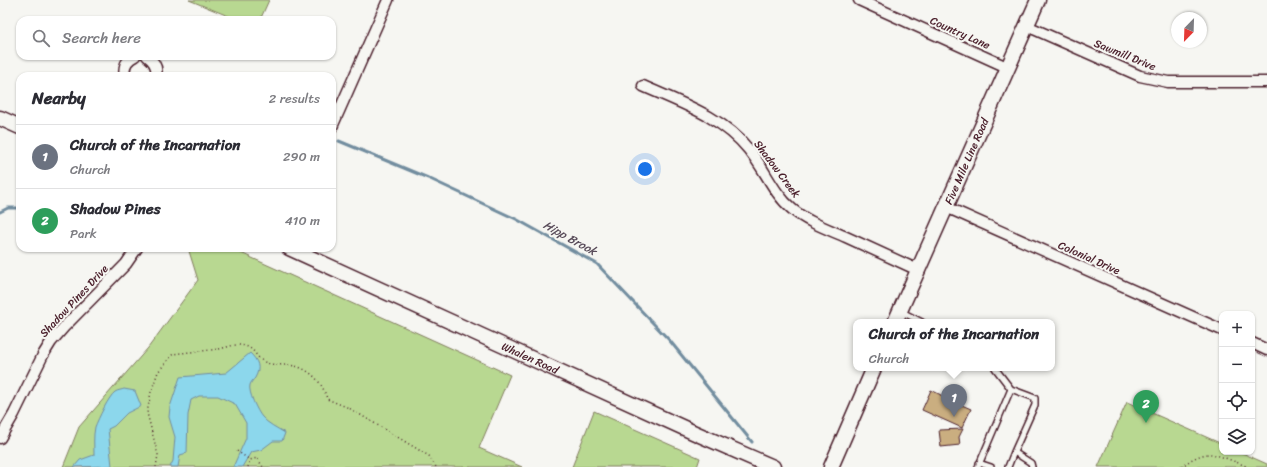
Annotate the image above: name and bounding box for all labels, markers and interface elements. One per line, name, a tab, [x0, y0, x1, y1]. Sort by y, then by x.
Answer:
street label: Country Lane	[927, 11, 994, 55]
north arrow	[1171, 12, 1207, 48]
search box	[16, 16, 336, 60]
text: Search here	[62, 25, 141, 51]
icon: search	[30, 27, 52, 49]
street label: Sawmill Drive	[1091, 34, 1159, 76]
text: Nearby	[32, 83, 86, 113]
text: 2 results	[269, 87, 320, 110]
street label: Five Mile Line Road	[939, 114, 994, 207]
text: Church of the Incarnation	[70, 132, 240, 158]
street label: Shadow Creek	[749, 136, 805, 202]
text: 1	[42, 145, 48, 168]
text: 290 m	[283, 145, 320, 168]
text: Church	[70, 158, 111, 181]
your location	[635, 159, 655, 179]
text: Shadow Pines	[70, 196, 161, 222]
text: 2	[41, 209, 49, 232]
text: 410 m	[285, 209, 320, 232]
water label: Hipp Brook	[539, 214, 602, 263]
text: Park	[70, 222, 97, 245]
street label: Colonial Drive	[1055, 236, 1124, 280]
street label: Shadow Pines Drive	[35, 260, 113, 342]
map controls	[1219, 311, 1255, 455]
button: +	[1219, 311, 1255, 347]
popup	[853, 319, 1055, 371]
text: Church of the Incarnation	[869, 321, 1039, 347]
street label: Whalen Road	[498, 337, 563, 380]
text: Church	[869, 347, 909, 370]
button: −	[1219, 347, 1255, 383]
button: locate	[1219, 383, 1255, 419]
pin: 1	[941, 384, 967, 417]
pin: 2	[1133, 390, 1159, 423]
button: layers	[1219, 419, 1255, 455]

